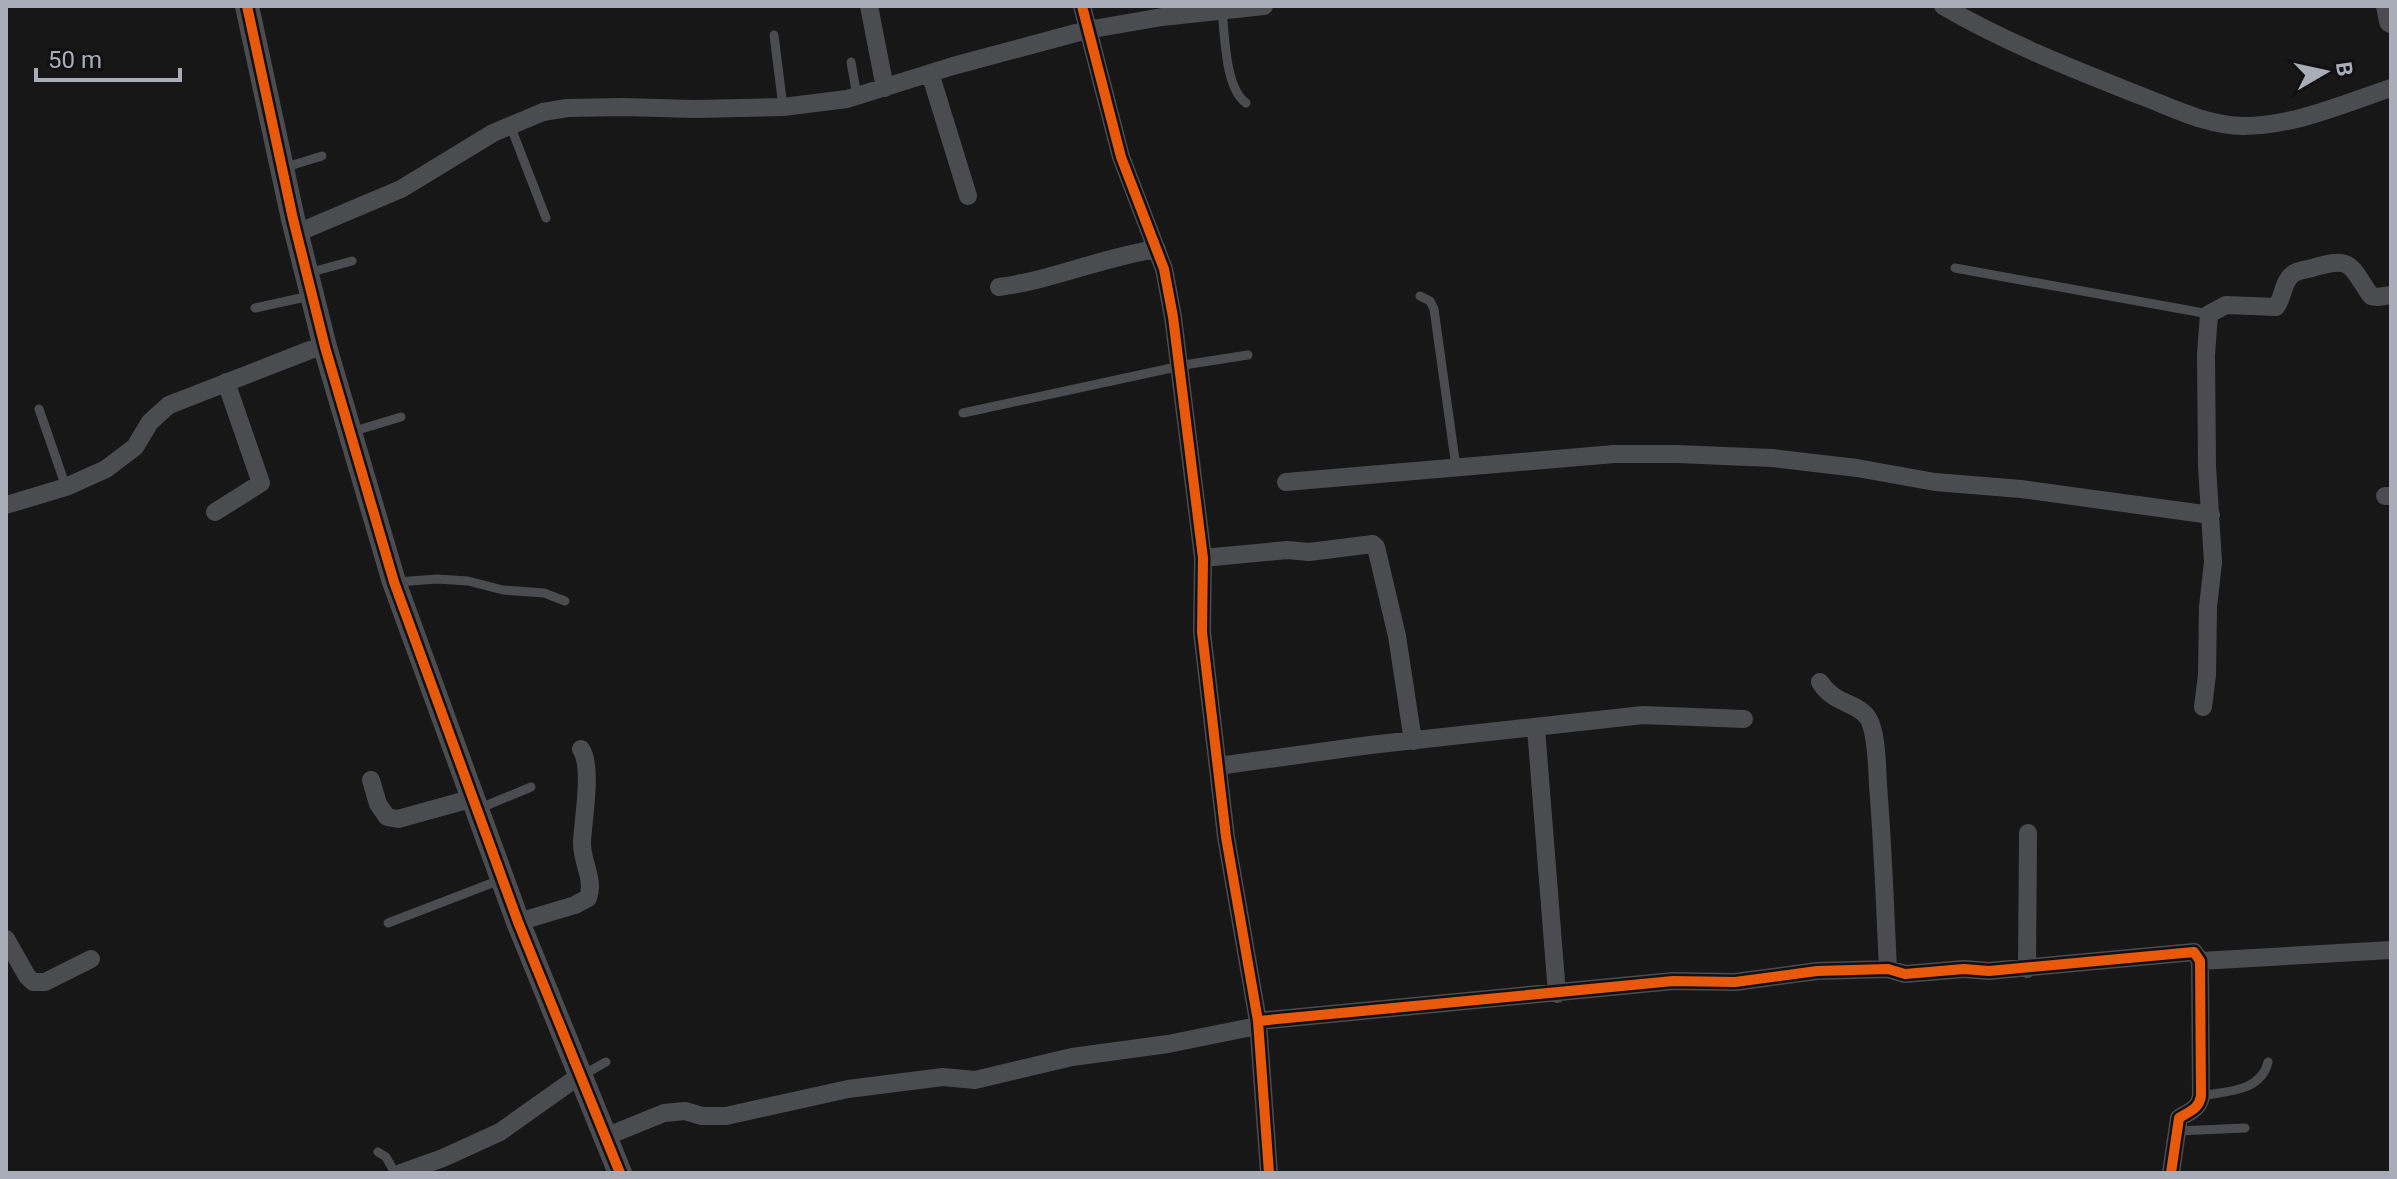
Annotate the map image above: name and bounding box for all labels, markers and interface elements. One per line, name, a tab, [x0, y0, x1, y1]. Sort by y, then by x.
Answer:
scale bar	[36, 32, 180, 82]
north arrow	[2285, 32, 2365, 112]
text: 50 m	[48, 46, 102, 74]
text: B	[2331, 60, 2358, 78]

